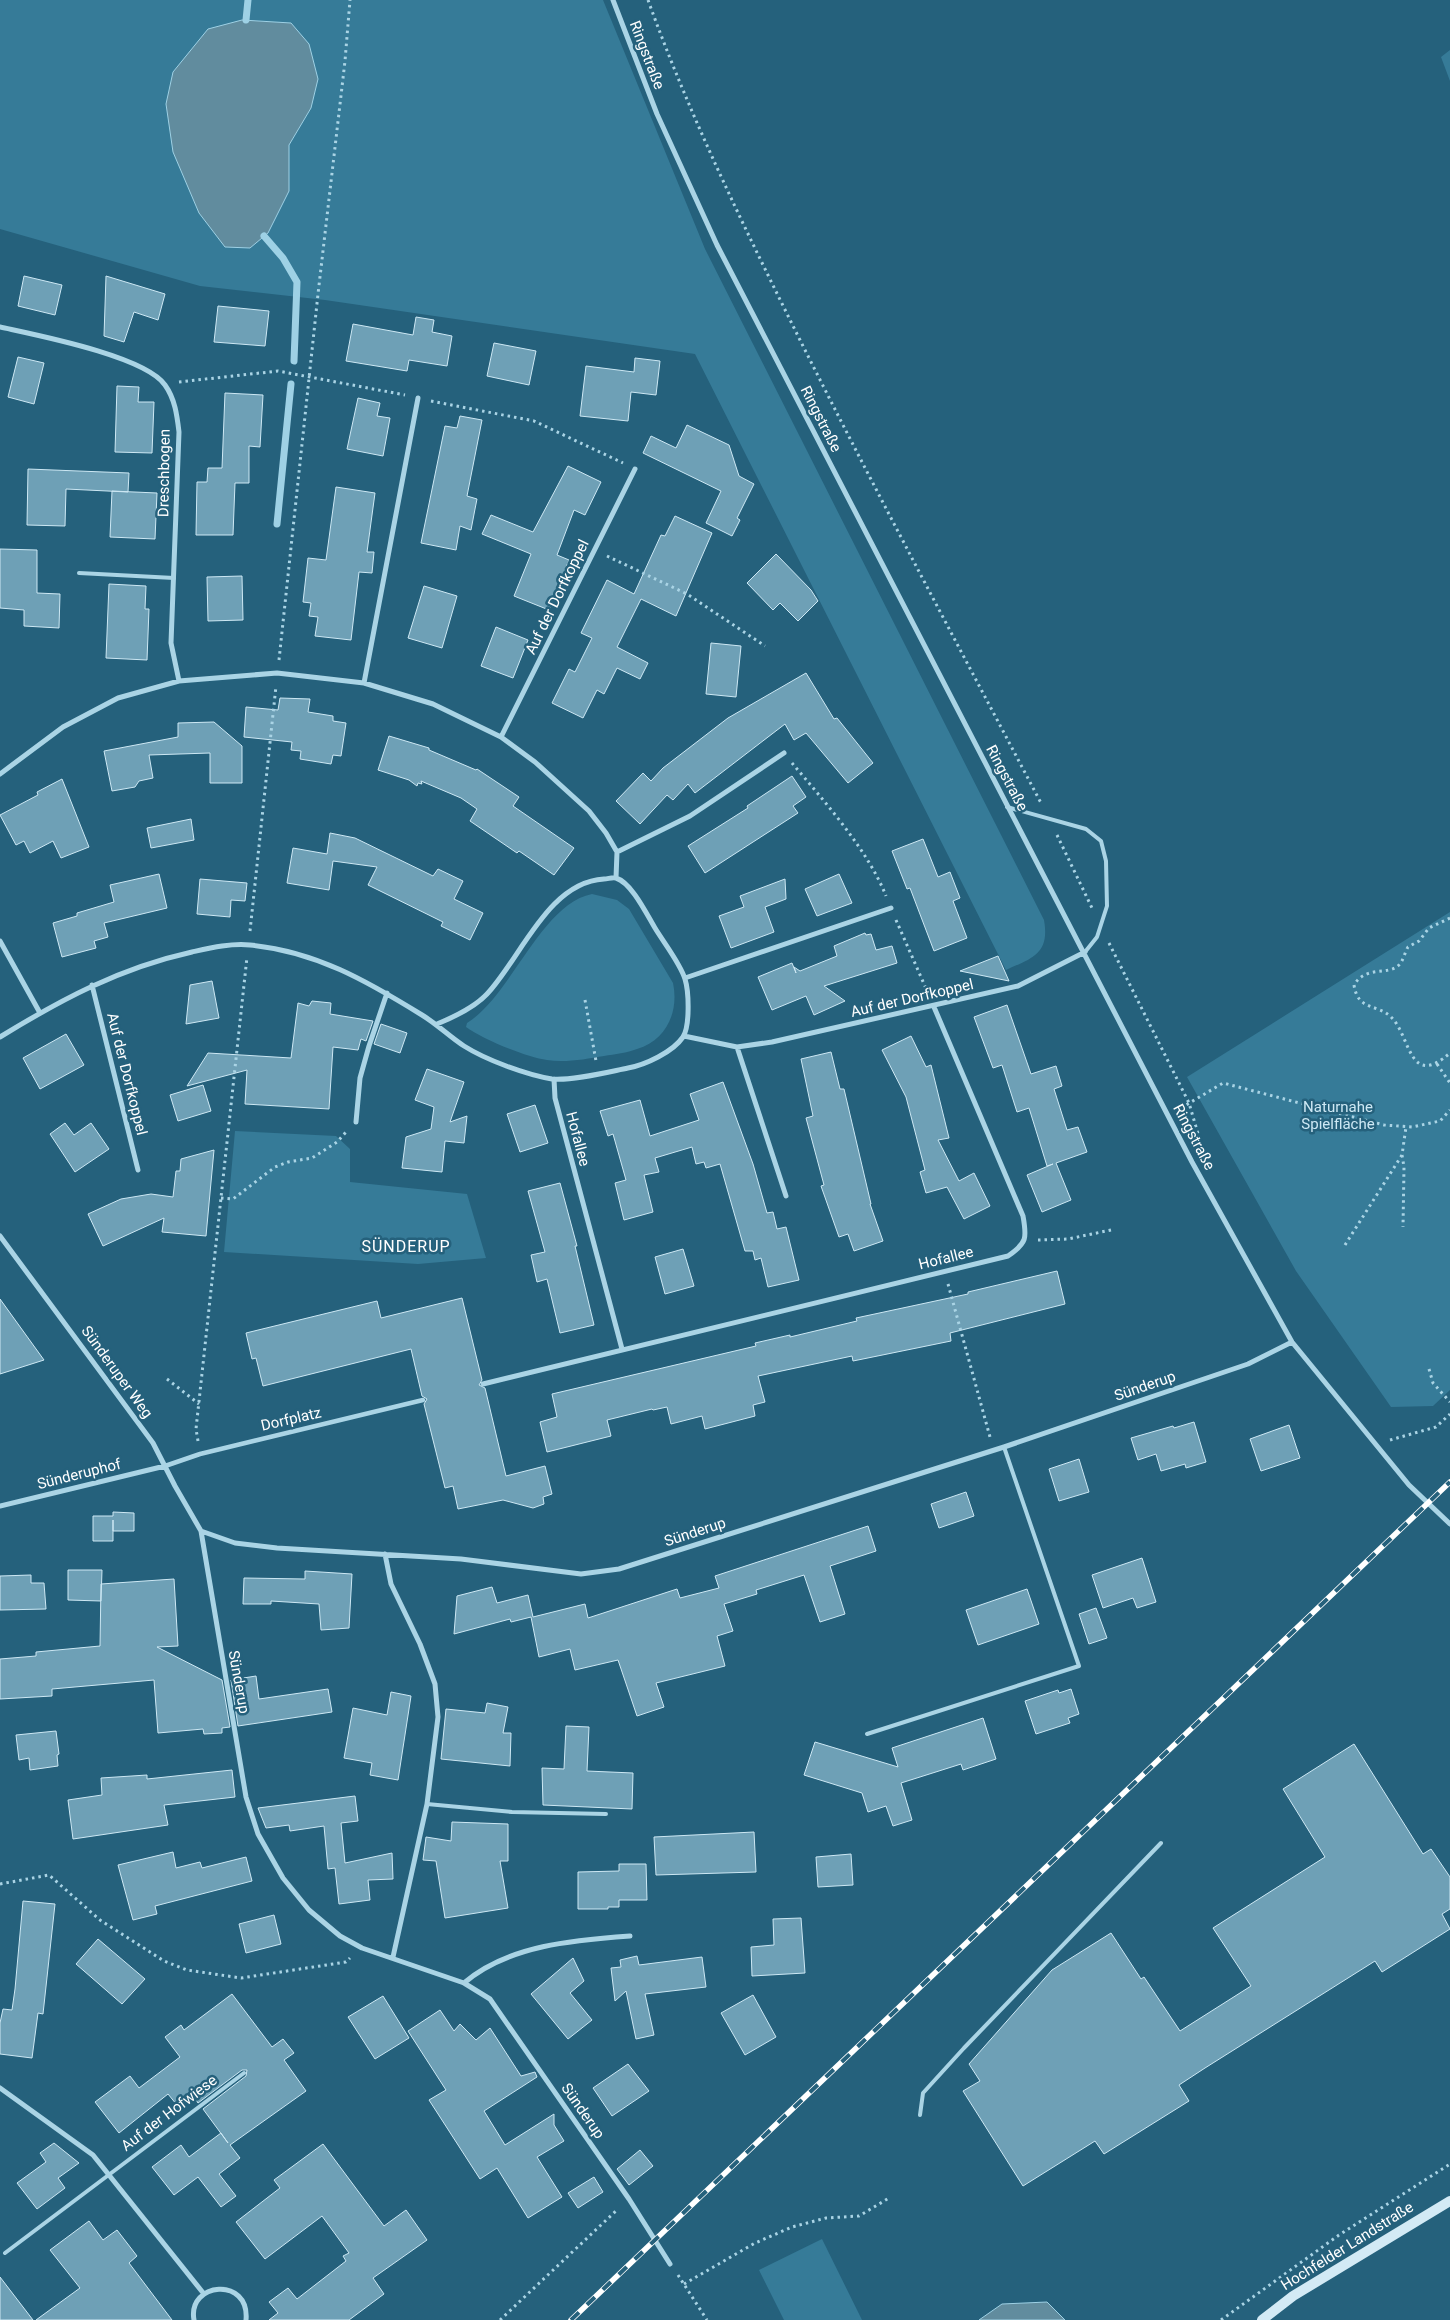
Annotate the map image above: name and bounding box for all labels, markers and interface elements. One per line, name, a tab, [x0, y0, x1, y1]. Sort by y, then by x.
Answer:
street label: Ringstraße	[626, 18, 668, 92]
street label: Ringstraße	[797, 383, 845, 455]
street label: Dreschbogen	[154, 429, 174, 517]
street label: Auf der Dorfkoppel	[521, 537, 593, 657]
street label: Ringstraße	[982, 742, 1032, 814]
street label: Auf der Dorfkoppel	[849, 975, 975, 1021]
street label: Auf der Dorfkoppel	[103, 1011, 151, 1137]
park label: Naturnahe Spielfläche	[1301, 1098, 1375, 1133]
street label: Ringstraße	[1169, 1101, 1219, 1173]
street label: Hofallee	[562, 1110, 594, 1168]
district label: SÜNDERUP	[361, 1237, 451, 1256]
street label: Hofallee	[917, 1243, 975, 1273]
street label: Sünderuper Weg	[77, 1322, 157, 1422]
street label: Sünderup	[1112, 1367, 1178, 1405]
street label: Dorfplatz	[259, 1403, 323, 1435]
street label: Sünderuphof	[35, 1455, 124, 1493]
street label: Sünderup	[662, 1514, 728, 1550]
street label: Sünderup	[225, 1649, 253, 1715]
street label: Auf der Hofwiese	[118, 2071, 220, 2155]
street label: Sünderup	[557, 2080, 609, 2142]
street label: Hochfelder Landstraße	[1277, 2198, 1417, 2294]

